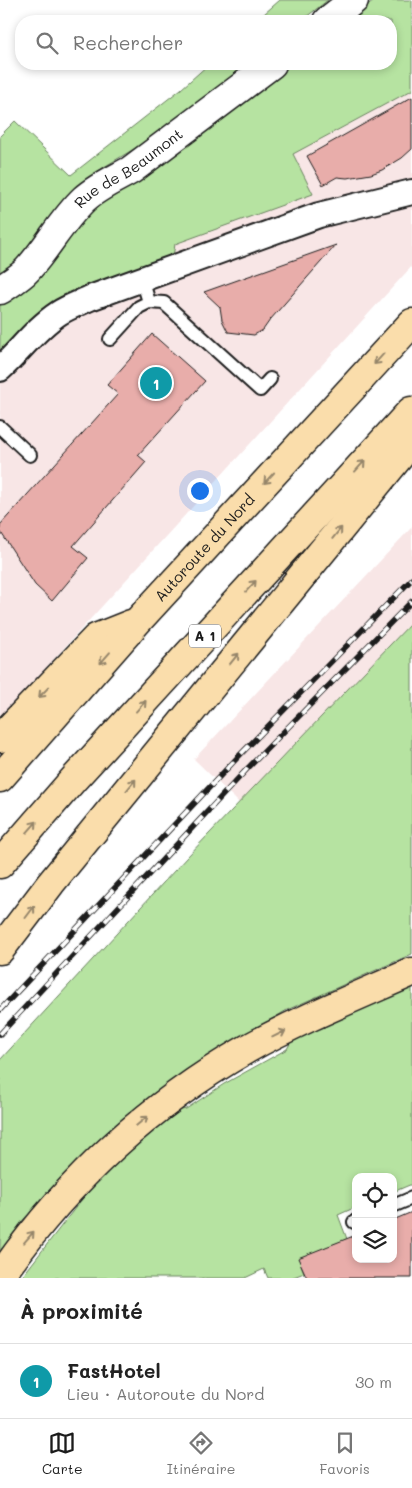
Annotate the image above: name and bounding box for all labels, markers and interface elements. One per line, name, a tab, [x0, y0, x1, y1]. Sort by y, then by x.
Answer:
search box	[15, 15, 397, 70]
icon: search	[33, 29, 61, 57]
text: Rechercher	[73, 30, 183, 55]
street label: Rue de Beaumont	[69, 124, 186, 212]
one-way arrow	[373, 352, 385, 365]
pin: 1	[140, 364, 172, 402]
one-way arrow	[355, 460, 366, 473]
one-way arrow	[263, 472, 275, 485]
your location	[187, 478, 213, 504]
street label: Autoroute du Nord	[150, 489, 259, 605]
one-way arrow	[332, 527, 343, 540]
one-way arrow	[245, 580, 257, 593]
road number: A 1	[189, 624, 221, 648]
one-way arrow	[99, 652, 110, 665]
one-way arrow	[229, 653, 240, 666]
one-way arrow	[38, 686, 50, 699]
one-way arrow	[135, 700, 147, 713]
one-way arrow	[126, 779, 137, 792]
one-way arrow	[26, 820, 38, 833]
one-way arrow	[24, 906, 35, 919]
one-way arrow	[271, 1029, 286, 1039]
one-way arrow	[135, 1116, 148, 1127]
map controls	[352, 1173, 397, 1263]
button: locate	[352, 1173, 397, 1218]
button: layers	[352, 1218, 397, 1263]
one-way arrow	[23, 1231, 34, 1244]
text: À proximité	[20, 1297, 143, 1324]
text: FastHotel	[67, 1358, 161, 1383]
text: 1	[32, 1371, 40, 1392]
text: 30 m	[355, 1371, 392, 1392]
text: Lieu · Autoroute du Nord	[67, 1383, 264, 1404]
tab: Carte	[42, 1429, 83, 1478]
tab: Itinéraire	[167, 1429, 235, 1478]
tab: Favoris	[320, 1429, 370, 1478]

